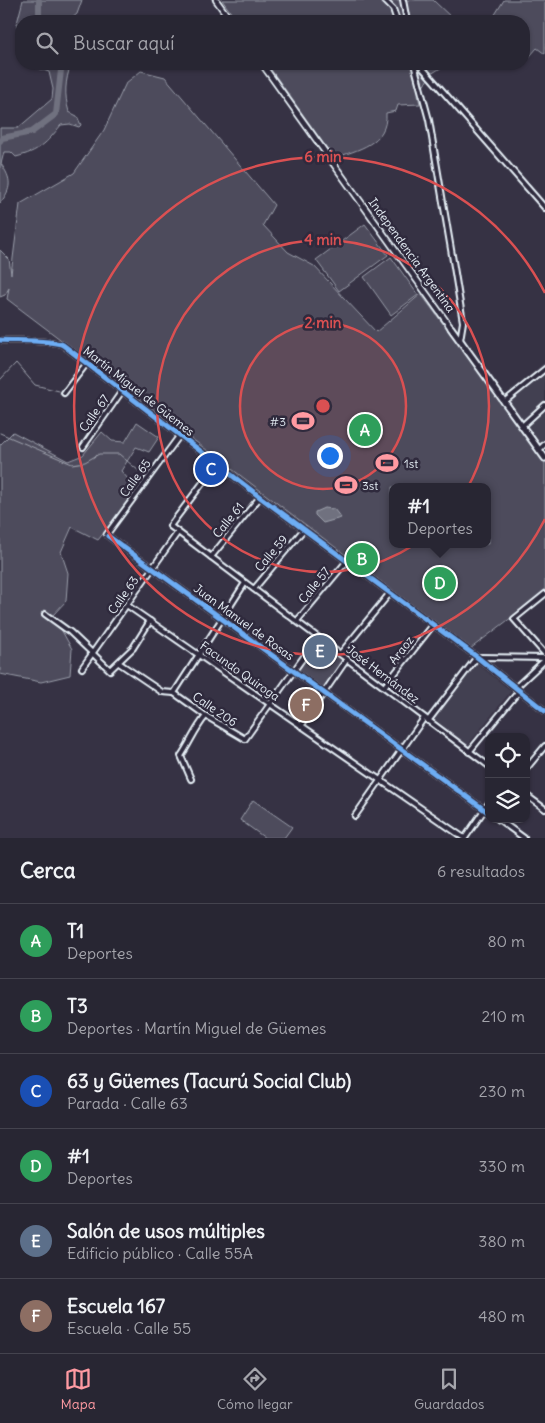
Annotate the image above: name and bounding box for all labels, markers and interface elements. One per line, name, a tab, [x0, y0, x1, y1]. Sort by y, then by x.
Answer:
search box	[15, 15, 530, 70]
icon: search	[33, 29, 61, 57]
text: Buscar aquí	[73, 31, 174, 55]
text: 6 min	[304, 147, 342, 166]
street label: Independencia Argentina	[365, 195, 459, 315]
text: 4 min	[304, 230, 342, 249]
text: 2 min	[305, 313, 342, 332]
street label: Martín Miguel de Güemes	[80, 343, 198, 439]
street label: Calle 67	[76, 391, 112, 435]
centre of rings	[314, 397, 332, 415]
sports icon: #3	[290, 408, 316, 434]
pin: A	[349, 411, 381, 449]
place label: #3	[270, 414, 286, 429]
your location	[317, 443, 343, 469]
pin: C	[195, 450, 227, 488]
sports icon: 1st	[374, 450, 400, 476]
street label: Calle 65	[116, 456, 154, 500]
place label: 1st	[404, 456, 418, 471]
sports icon: 3st	[333, 472, 359, 498]
place label: 3st	[362, 478, 378, 493]
popup	[389, 483, 491, 548]
text: #1	[407, 494, 430, 518]
street label: Calle 61	[209, 499, 247, 541]
text: Deportes	[407, 518, 473, 538]
street label: Calle 59	[251, 532, 291, 574]
pin: B	[346, 540, 378, 578]
street label: Calle 57	[295, 564, 333, 606]
pin: D	[424, 564, 456, 602]
street label: Calle 63	[104, 573, 142, 617]
street label: Juan Manuel de Rosas	[191, 581, 297, 663]
pin: E	[304, 632, 336, 670]
street label: Araoz	[385, 633, 417, 667]
street label: Facundo Quiroga	[197, 638, 283, 704]
street label: José Hernández	[344, 642, 423, 706]
pin: F	[290, 686, 322, 724]
street label: Calle 206	[190, 689, 240, 729]
map controls	[485, 733, 530, 823]
button: locate	[485, 733, 530, 778]
button: layers	[485, 778, 530, 823]
text: Cerca	[20, 857, 75, 884]
text: 6 resultados	[437, 861, 525, 881]
text: T1	[67, 919, 84, 943]
text: A	[31, 931, 41, 951]
text: 80 m	[487, 931, 525, 951]
text: Deportes	[67, 943, 133, 963]
text: T3	[67, 994, 88, 1018]
text: B	[31, 1006, 41, 1026]
text: 210 m	[482, 1006, 525, 1026]
text: Deportes · Martín Miguel de Güemes	[67, 1018, 326, 1038]
text: 63 y Güemes (Tacurú Social Club)	[67, 1069, 351, 1093]
text: C	[31, 1081, 41, 1101]
text: 230 m	[479, 1081, 525, 1101]
text: Parada · Calle 63	[67, 1093, 188, 1113]
text: #1	[67, 1144, 90, 1168]
text: D	[30, 1156, 42, 1176]
text: 330 m	[478, 1156, 525, 1176]
text: Deportes	[67, 1168, 133, 1188]
text: Salón de usos múltiples	[67, 1219, 265, 1243]
text: E	[31, 1231, 41, 1251]
text: 380 m	[478, 1231, 525, 1251]
text: Edificio público · Calle 55A	[67, 1243, 253, 1263]
text: Escuela 167	[67, 1294, 165, 1318]
text: F	[31, 1306, 41, 1326]
text: 480 m	[478, 1306, 525, 1326]
text: Escuela · Calle 55	[67, 1318, 191, 1338]
tab: Mapa	[61, 1365, 96, 1413]
tab: Cómo llegar	[217, 1365, 293, 1413]
tab: Guardados	[414, 1365, 484, 1413]

